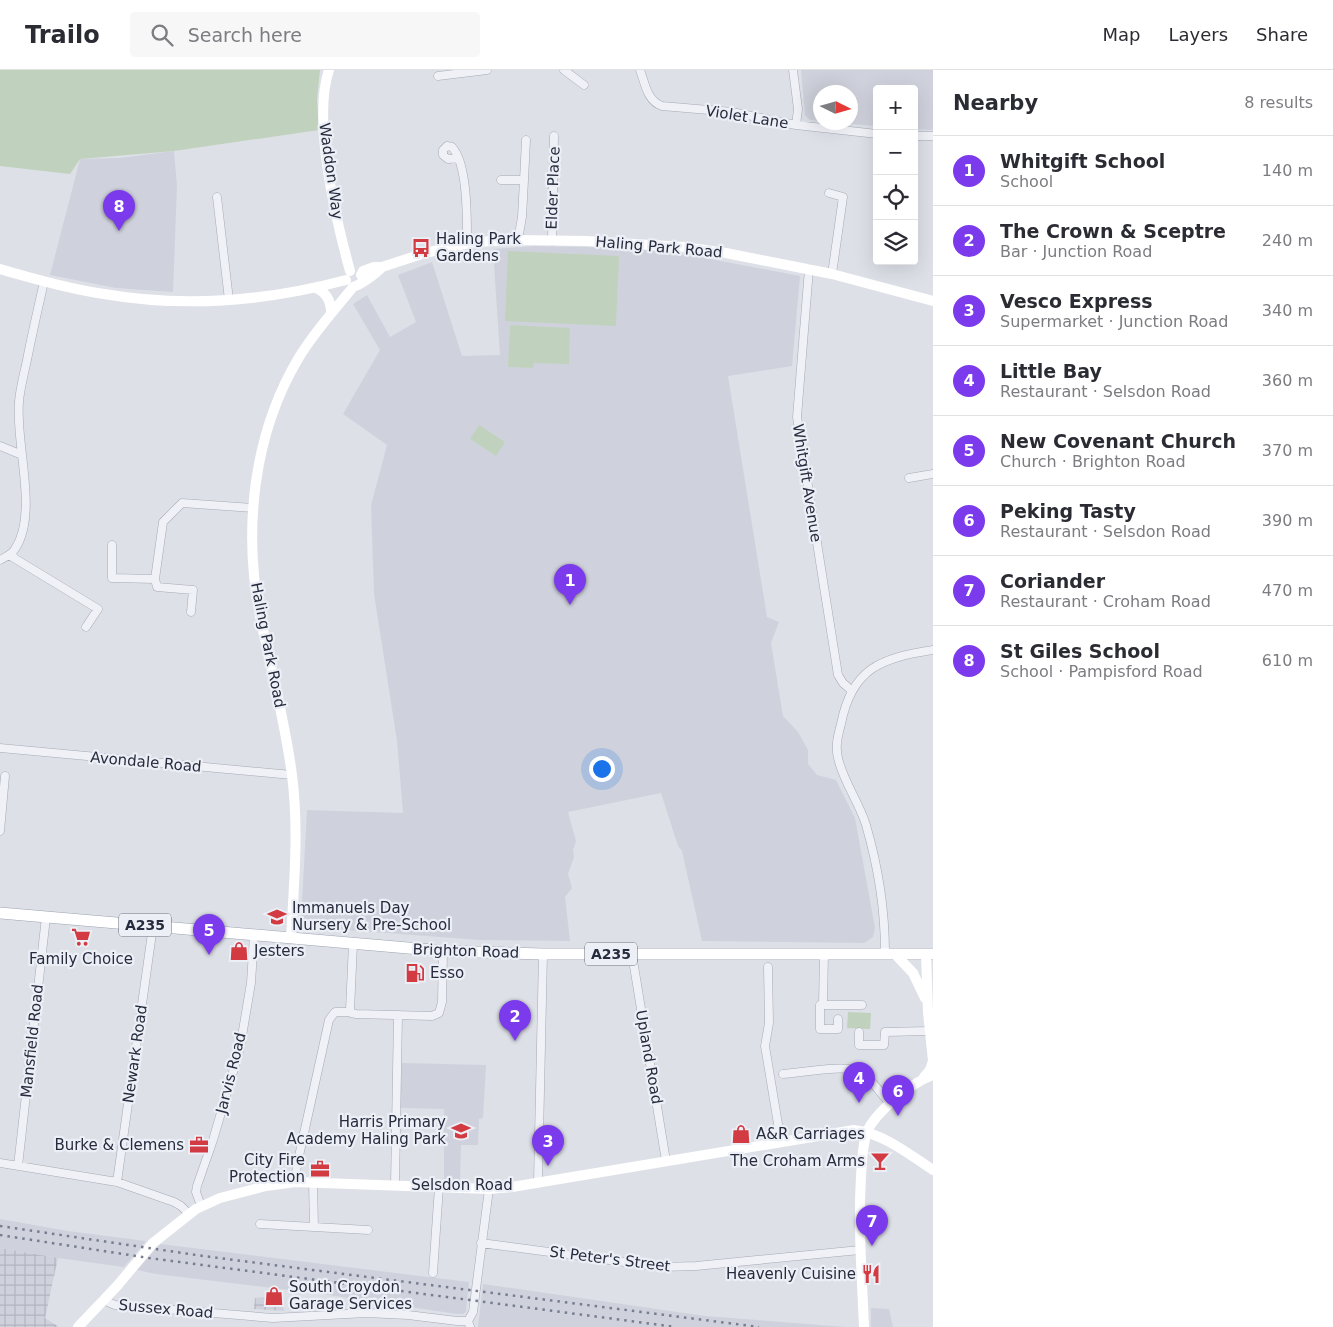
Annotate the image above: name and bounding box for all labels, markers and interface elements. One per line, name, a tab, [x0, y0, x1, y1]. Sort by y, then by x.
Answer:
search box	[130, 12, 480, 57]
text: Trailo	[25, 21, 100, 49]
icon: search	[148, 21, 176, 49]
text: Search here	[188, 24, 302, 46]
text: Map	[1102, 24, 1140, 45]
text: Layers	[1168, 24, 1228, 45]
text: Share	[1256, 24, 1308, 45]
north arrow	[813, 85, 858, 130]
map controls	[873, 85, 918, 265]
button: +	[873, 85, 918, 130]
text: Nearby	[953, 91, 1038, 115]
text: 8 results	[1244, 93, 1313, 112]
street label: Violet Lane	[704, 102, 790, 132]
street label: Waddon Way	[315, 121, 347, 221]
button: −	[873, 130, 918, 175]
street label: Elder Place	[543, 146, 563, 230]
text: Whitgift School	[1000, 150, 1165, 172]
text: 1	[963, 161, 975, 180]
text: 140 m	[1262, 161, 1313, 180]
text: School	[1000, 172, 1053, 191]
button: locate	[873, 175, 918, 220]
pin: 8	[103, 190, 135, 231]
button: layers	[873, 220, 918, 265]
text: The Crown & Sceptre	[1000, 220, 1226, 242]
place label: Haling Park Gardens	[436, 230, 521, 265]
text: 2	[963, 231, 975, 250]
text: 240 m	[1262, 231, 1313, 250]
street label: Haling Park Road	[595, 232, 723, 262]
bus stop icon: Haling Park Gardens	[410, 237, 432, 259]
text: Bar · Junction Road	[1000, 242, 1152, 261]
text: Vesco Express	[1000, 290, 1153, 312]
text: 3	[963, 301, 975, 320]
text: 340 m	[1262, 301, 1313, 320]
text: Supermarket · Junction Road	[1000, 312, 1228, 331]
text: Little Bay	[1000, 360, 1102, 382]
text: 4	[963, 371, 975, 390]
text: 360 m	[1262, 371, 1313, 390]
text: Restaurant · Selsdon Road	[1000, 382, 1211, 401]
street label: Whitgift Avenue	[789, 423, 825, 543]
text: New Covenant Church	[1000, 430, 1236, 452]
text: 5	[963, 441, 975, 460]
text: 370 m	[1262, 441, 1313, 460]
text: Church · Brighton Road	[1000, 452, 1186, 471]
text: Peking Tasty	[1000, 500, 1136, 522]
text: 6	[963, 511, 975, 530]
text: 390 m	[1262, 511, 1313, 530]
text: Restaurant · Selsdon Road	[1000, 522, 1211, 541]
pin: 1	[554, 564, 586, 605]
text: Coriander	[1000, 570, 1105, 592]
street label: Haling Park Road	[247, 581, 289, 709]
text: 7	[963, 581, 975, 600]
text: 470 m	[1262, 581, 1313, 600]
text: Restaurant · Croham Road	[1000, 592, 1211, 611]
text: St Giles School	[1000, 640, 1160, 662]
text: 8	[963, 651, 975, 670]
text: 610 m	[1262, 651, 1313, 670]
text: School · Pampisford Road	[1000, 662, 1203, 681]
street label: Avondale Road	[90, 748, 202, 776]
your location	[589, 756, 615, 782]
place label: Immanuels Day Nursery & Pre-School	[292, 899, 451, 934]
school or university icon: Immanuels Day Nursery & Pre-School	[266, 906, 288, 928]
road number: A235	[119, 914, 171, 936]
pin: 5	[193, 914, 225, 955]
supermarket icon: Family Choice	[70, 926, 92, 948]
shop icon: Jesters	[228, 940, 250, 962]
street label: Brighton Road	[412, 940, 520, 962]
place label: Jesters	[253, 942, 305, 960]
road number: A235	[585, 942, 637, 966]
place label: Family Choice	[29, 950, 133, 968]
fuel station icon: Esso	[404, 962, 426, 984]
place label: Esso	[430, 964, 464, 982]
street label: Mansfield Road	[17, 983, 47, 1099]
pin: 2	[499, 1000, 531, 1041]
street label: Newark Road	[119, 1004, 151, 1104]
street label: Upland Road	[632, 1009, 666, 1105]
street label: Jarvis Road	[212, 1031, 250, 1116]
pin: 4	[843, 1062, 875, 1103]
pin: 6	[882, 1075, 914, 1116]
place label: Harris Primary Academy Haling Park	[287, 1113, 446, 1148]
school or university icon: Harris Primary Academy Haling Park	[450, 1120, 472, 1142]
shop icon: A&R Carriages	[730, 1123, 752, 1145]
pin: 3	[532, 1125, 564, 1166]
place label: A&R Carriages	[756, 1125, 865, 1143]
office icon: Burke & Clemens	[188, 1134, 210, 1156]
place label: Burke & Clemens	[54, 1136, 184, 1154]
bar icon: The Croham Arms	[869, 1150, 891, 1172]
place label: City Fire Protection	[229, 1151, 305, 1186]
place label: The Croham Arms	[729, 1152, 865, 1170]
office icon: City Fire Protection	[309, 1158, 331, 1180]
street label: Selsdon Road	[411, 1176, 513, 1194]
pin: 7	[856, 1205, 888, 1246]
street label: St Peter's Street	[549, 1243, 671, 1275]
restaurant icon: Heavenly Cuisine	[860, 1263, 882, 1285]
place label: Heavenly Cuisine	[726, 1265, 856, 1283]
place label: South Croydon Garage Services	[289, 1278, 412, 1313]
shop icon: South Croydon Garage Services	[263, 1285, 285, 1307]
street label: Sussex Road	[118, 1296, 214, 1322]

